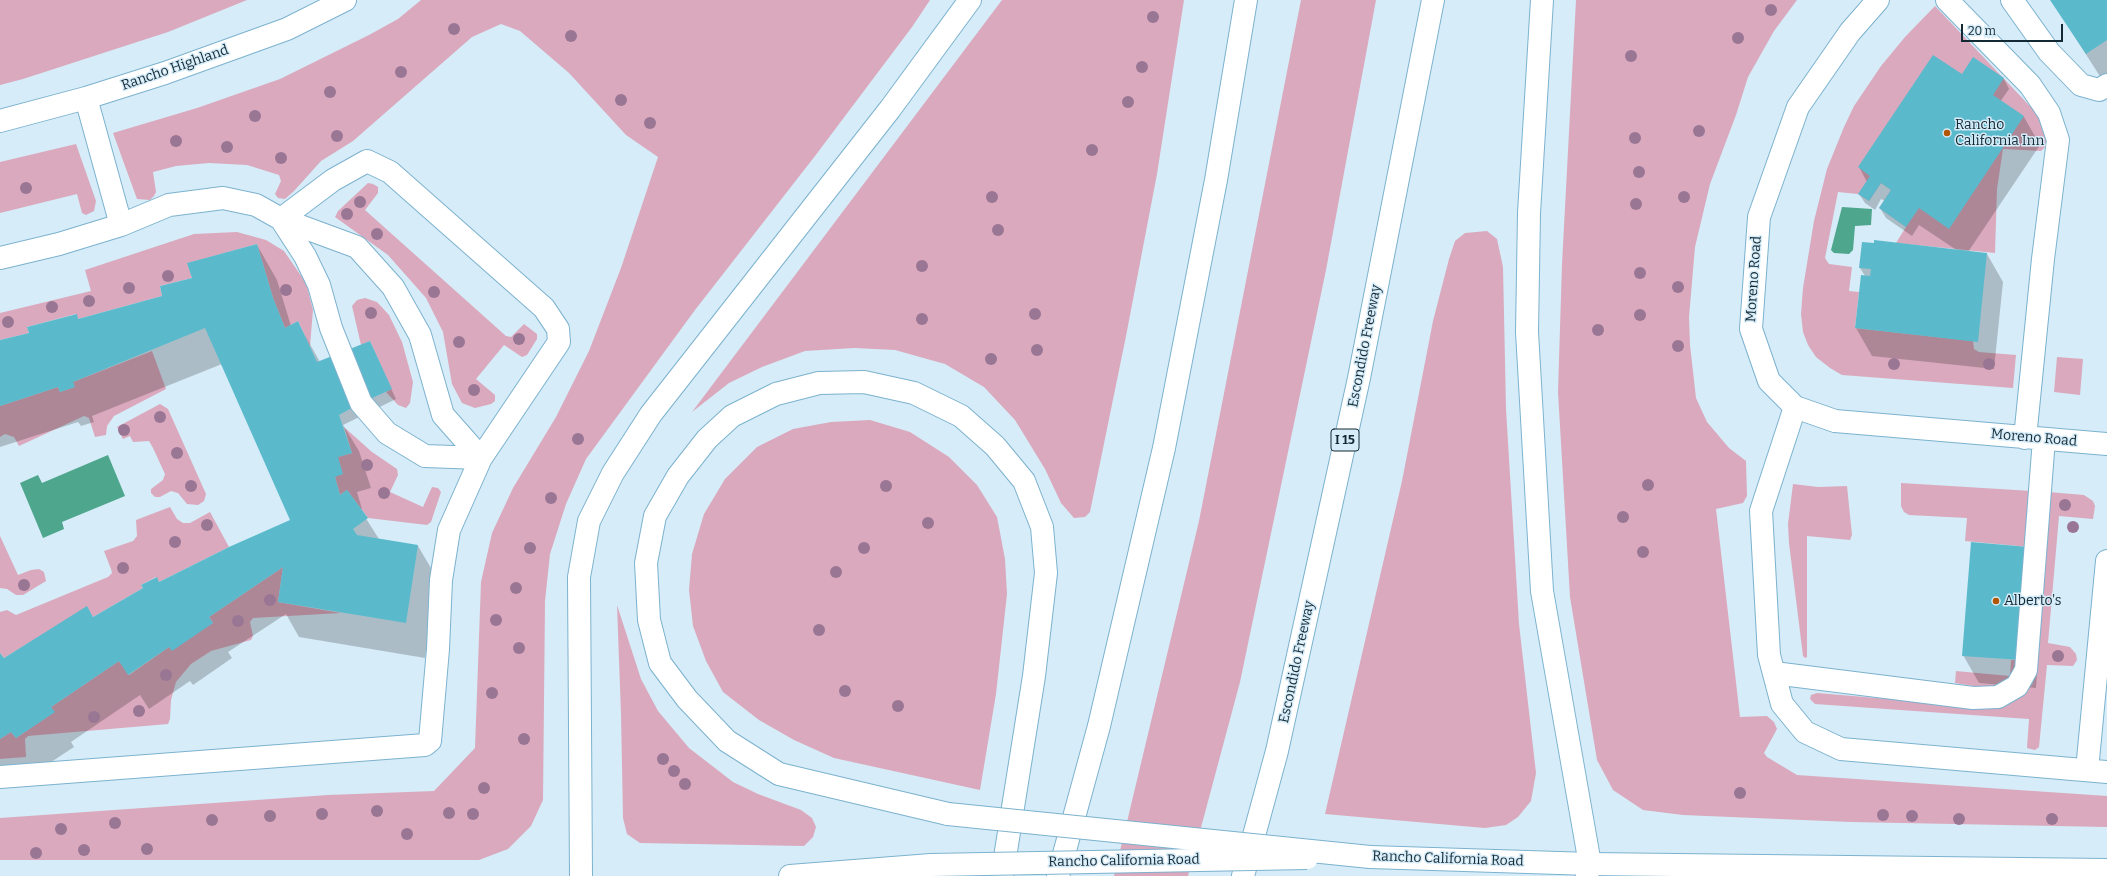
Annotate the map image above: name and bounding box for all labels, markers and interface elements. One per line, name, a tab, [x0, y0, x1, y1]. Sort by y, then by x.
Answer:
scale bar	[1963, 16, 2065, 42]
text: 20 m	[1968, 24, 1996, 38]
street label: Rancho Highland	[119, 42, 231, 94]
place label: Rancho California Inn	[1955, 117, 2044, 150]
marker: Rancho California Inn	[1942, 128, 1952, 138]
street label: Moreno Road	[1743, 235, 1765, 323]
street label: Escondido Freeway	[1345, 283, 1385, 409]
street label: Moreno Road	[1990, 426, 2078, 450]
road number: I 15	[1331, 429, 1359, 451]
place label: Alberto's	[2004, 593, 2061, 609]
marker: Alberto's	[1991, 596, 2001, 606]
street label: Escondido Freeway	[1276, 599, 1318, 725]
street label: Rancho California Road	[1372, 848, 1524, 870]
street label: Rancho California Road	[1048, 851, 1200, 871]

